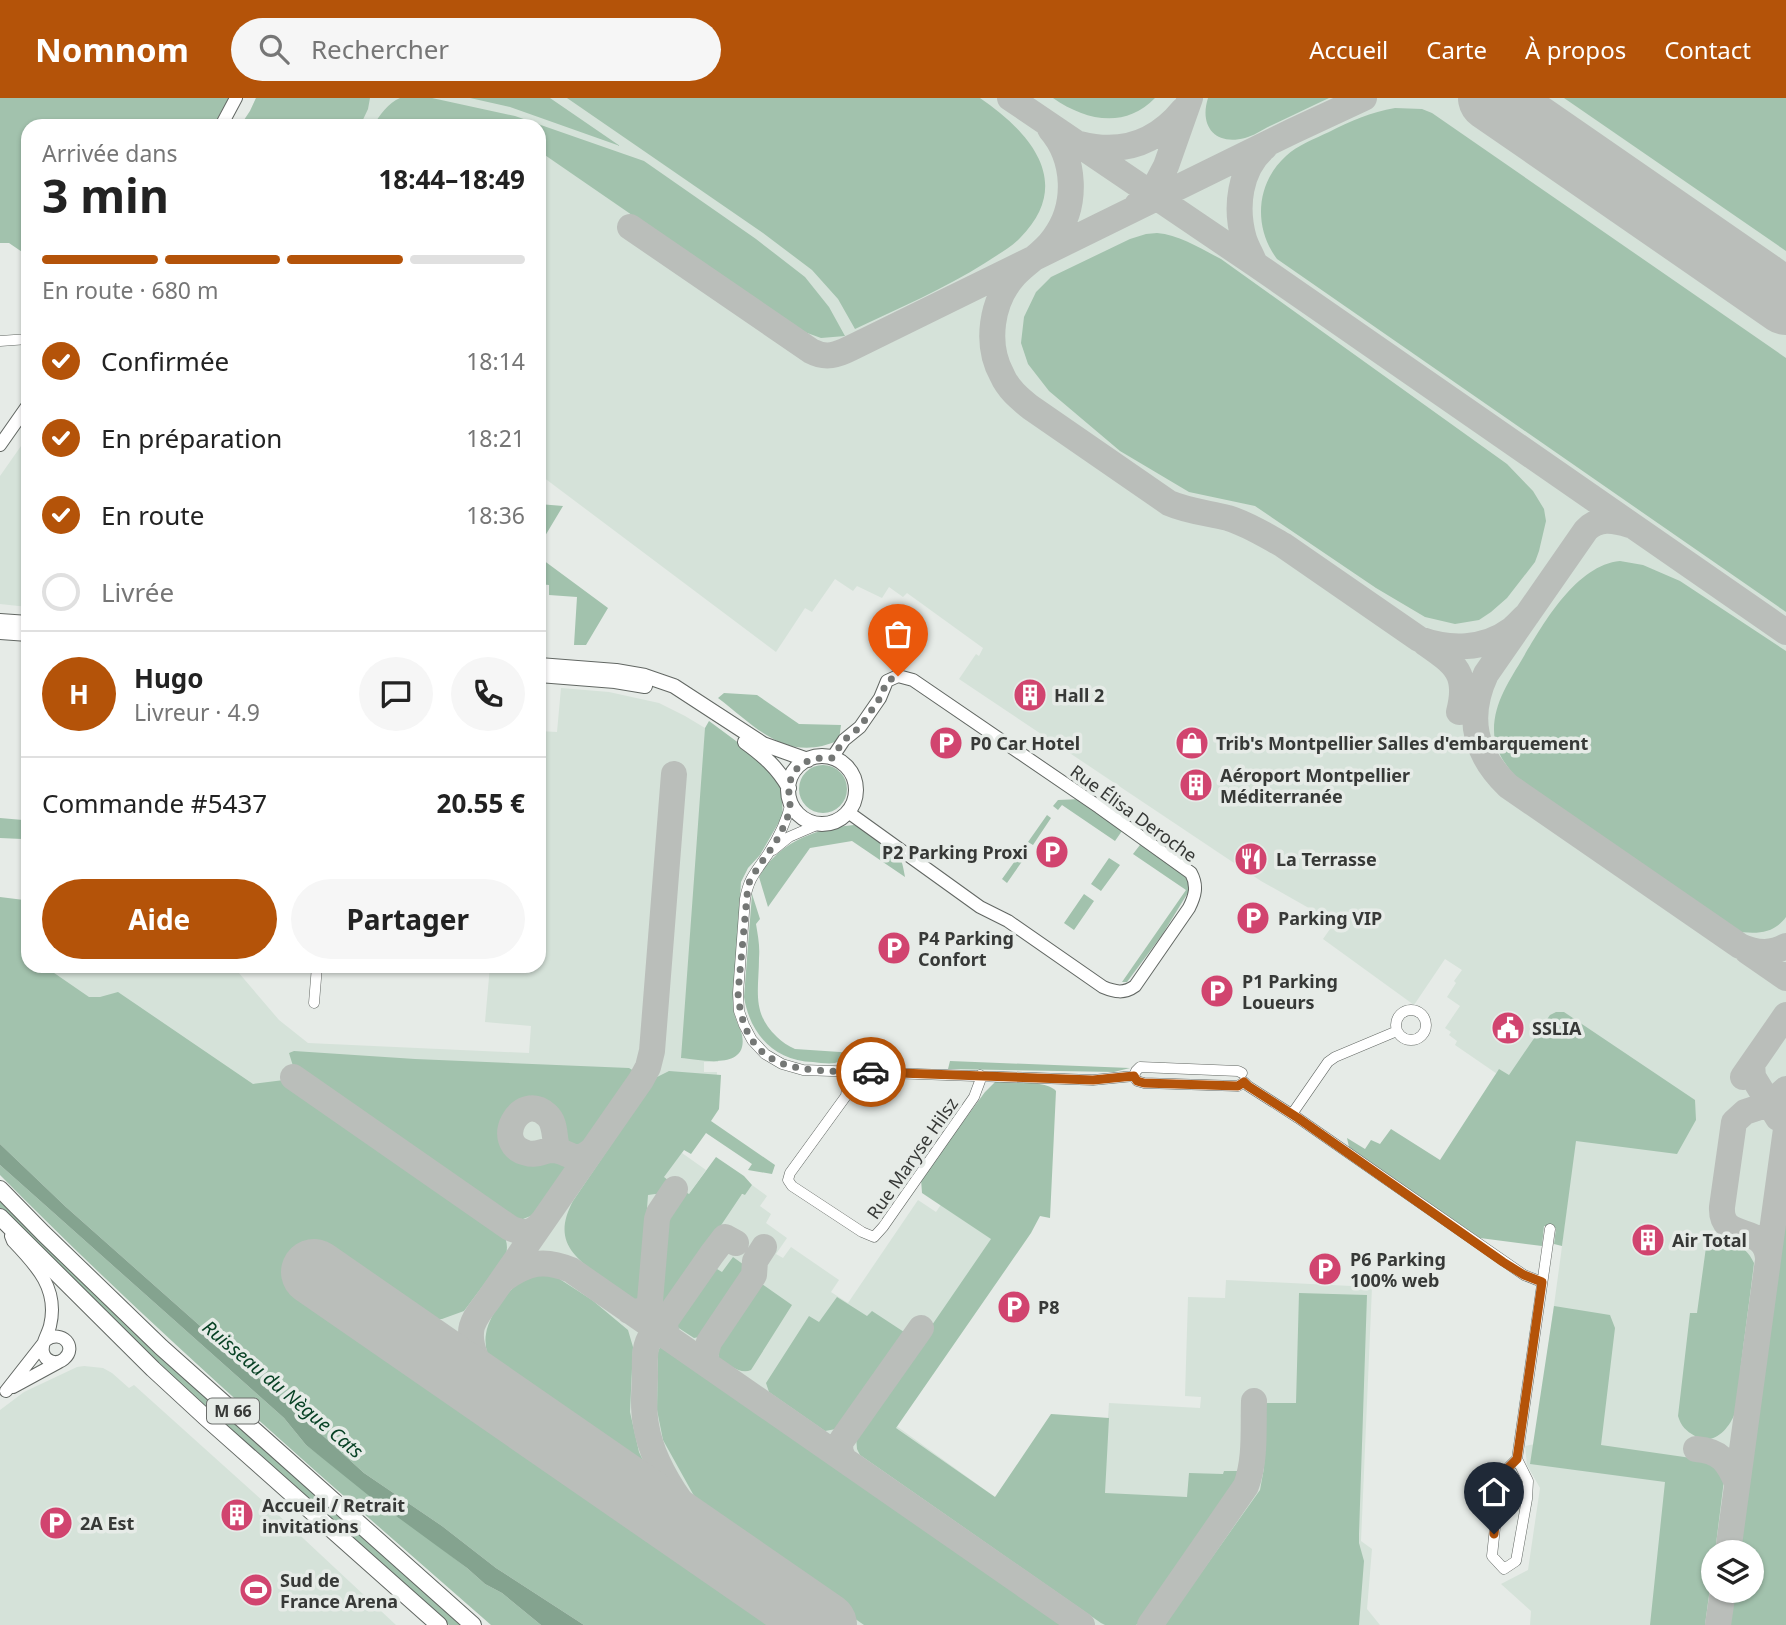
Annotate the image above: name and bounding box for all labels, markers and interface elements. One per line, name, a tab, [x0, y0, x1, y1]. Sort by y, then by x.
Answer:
search box	[231, 18, 721, 81]
text: Nomnom	[35, 27, 189, 72]
icon: search	[255, 30, 293, 68]
text: Rechercher	[311, 31, 449, 67]
text: Accueil	[1309, 33, 1388, 66]
text: Carte	[1426, 33, 1487, 66]
text: À propos	[1525, 33, 1626, 66]
text: Contact	[1664, 33, 1751, 66]
text: Arrivée dans	[42, 137, 178, 169]
text: 18:44–18:49	[378, 161, 525, 197]
text: 3 min	[42, 164, 169, 226]
text: En route · 680 m	[42, 274, 219, 306]
icon: check	[42, 342, 80, 380]
text: Confirmée	[101, 343, 229, 379]
text: 18:14	[466, 345, 525, 377]
icon: check	[42, 419, 80, 457]
text: En préparation	[101, 420, 282, 456]
text: 18:21	[466, 422, 525, 454]
icon: check	[42, 496, 80, 534]
text: En route	[101, 497, 204, 533]
text: 18:36	[466, 499, 525, 531]
text: Livrée	[101, 574, 174, 610]
pin	[868, 604, 928, 676]
icon: bag	[879, 615, 917, 653]
button: chat	[359, 657, 433, 731]
button: phone	[451, 657, 525, 731]
text: Hugo	[134, 660, 203, 696]
text: H	[69, 676, 89, 712]
building icon: Hall 2	[1011, 676, 1049, 714]
place label: Hall 2	[1054, 683, 1104, 707]
text: Livreur · 4.9	[134, 696, 260, 728]
parking icon: P0 Car Hotel	[927, 724, 965, 762]
shop icon: Trib's Montpellier Salles d'embarquement	[1173, 724, 1211, 762]
place label: P0 Car Hotel	[970, 731, 1080, 755]
place label: Trib's Montpellier Salles d'embarquement	[1216, 731, 1588, 755]
street label: Rue Élisa Deroche	[1066, 759, 1202, 867]
place label: Aéroport Montpellier Méditerranée	[1220, 763, 1410, 808]
building icon: Aéroport Montpellier Méditerranée	[1177, 766, 1215, 804]
text: Commande #5437	[42, 785, 267, 821]
text: 20.55 €	[437, 785, 525, 821]
parking icon: P2 Parking Proxi	[1033, 833, 1071, 871]
place label: P2 Parking Proxi	[882, 840, 1028, 864]
restaurant icon: La Terrasse	[1232, 840, 1270, 878]
place label: La Terrasse	[1276, 847, 1377, 871]
button: Aide	[42, 879, 277, 959]
button: Partager	[291, 879, 525, 959]
parking icon: Parking VIP	[1234, 899, 1272, 937]
place label: Parking VIP	[1278, 906, 1382, 930]
place label: P4 Parking Confort	[918, 926, 1014, 971]
parking icon: P4 Parking Confort	[875, 929, 913, 967]
place label: P1 Parking Loueurs	[1242, 969, 1338, 1014]
parking icon: P1 Parking Loueurs	[1198, 972, 1236, 1010]
public building icon: SSLIA	[1489, 1009, 1527, 1047]
place label: SSLIA	[1532, 1016, 1582, 1040]
courier	[836, 1037, 906, 1107]
icon: car	[852, 1053, 890, 1091]
street label: Rue Maryse Hilsz	[861, 1092, 963, 1224]
building icon: Air Total	[1629, 1221, 1667, 1259]
place label: Air Total	[1672, 1228, 1747, 1252]
place label: P6 Parking 100% web	[1350, 1247, 1446, 1292]
parking icon: P6 Parking 100% web	[1306, 1250, 1344, 1288]
parking icon: P8	[995, 1288, 1033, 1326]
place label: P8	[1038, 1295, 1059, 1319]
water label: Ruisseau du Nègue Cats	[197, 1314, 369, 1464]
road number: M 66	[207, 1399, 259, 1424]
pin	[1464, 1462, 1524, 1534]
icon: home	[1475, 1473, 1513, 1511]
place label: Accueil / Retrait invitations	[262, 1493, 405, 1538]
building icon: Accueil / Retrait invitations	[218, 1496, 256, 1534]
parking icon: 2A Est	[37, 1504, 75, 1542]
place label: 2A Est	[80, 1511, 135, 1535]
map controls	[1701, 1540, 1764, 1603]
button: layers	[1701, 1540, 1764, 1603]
place label: Sud de France Arena	[280, 1568, 398, 1613]
sports icon: Sud de France Arena	[237, 1571, 275, 1609]

